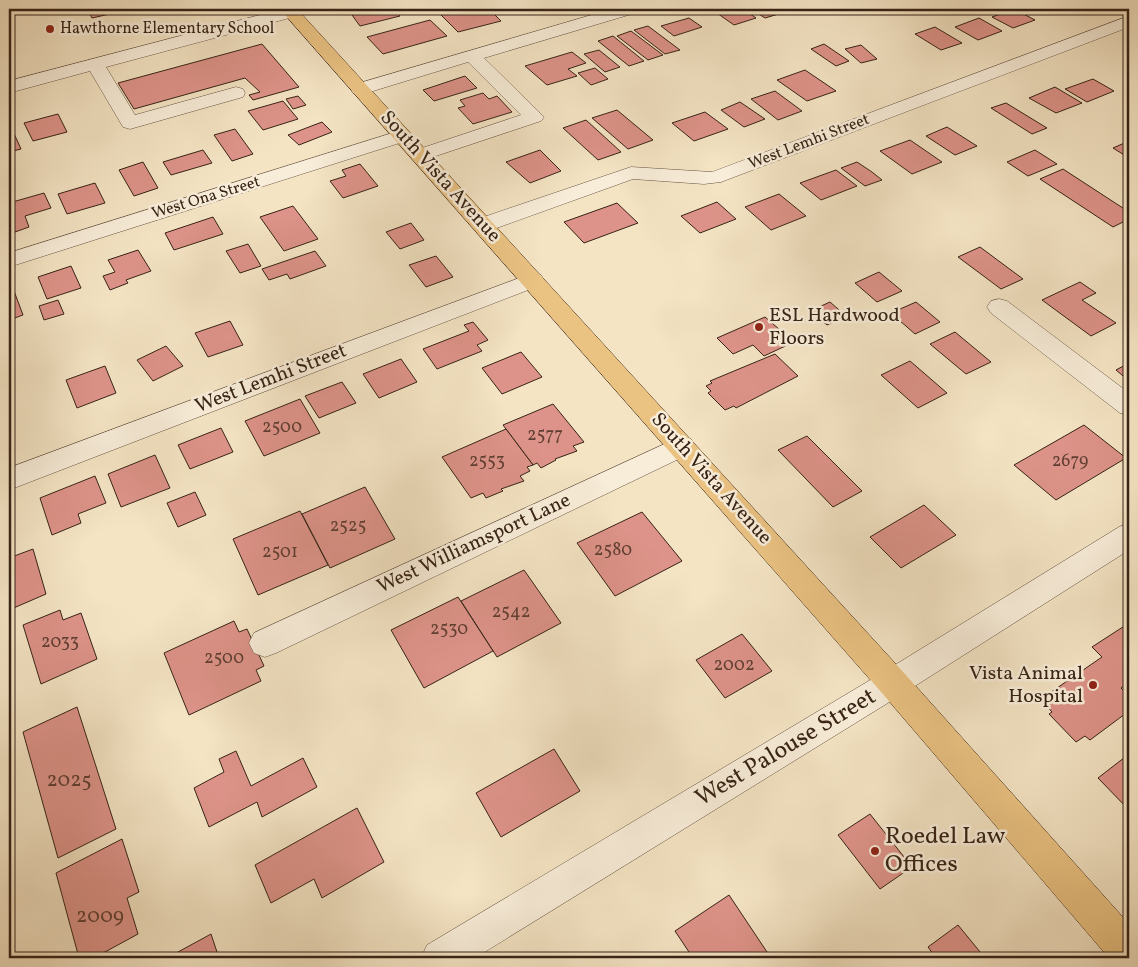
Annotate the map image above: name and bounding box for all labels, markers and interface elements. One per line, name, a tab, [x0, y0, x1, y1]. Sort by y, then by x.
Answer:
place label: Hawthorne Elementary School	[60, 18, 275, 40]
marker: Hawthorne Elementary School	[44, 23, 56, 35]
street label: South Vista Avenue	[373, 105, 507, 249]
street label: West Lemhi Street	[745, 109, 873, 175]
street label: West Ona Street	[149, 171, 263, 225]
place label: ESL Hardwood Floors	[769, 302, 900, 353]
marker: ESL Hardwood Floors	[753, 321, 765, 333]
street label: West Lemhi Street	[191, 337, 351, 421]
street label: South Vista Avenue	[644, 407, 778, 551]
house number: 2500	[262, 415, 302, 440]
house number: 2577	[527, 423, 563, 448]
house number: 2553	[469, 449, 505, 474]
house number: 2679	[1052, 449, 1088, 474]
street label: West Williamsport Lane	[373, 487, 575, 601]
house number: 2525	[330, 514, 366, 539]
house number: 2580	[594, 538, 632, 563]
house number: 2501	[262, 540, 298, 565]
house number: 2542	[492, 600, 530, 625]
house number: 2530	[430, 617, 468, 642]
house number: 2033	[41, 630, 79, 655]
house number: 2500	[204, 646, 244, 671]
house number: 2002	[713, 653, 755, 678]
place label: Vista Animal Hospital	[969, 660, 1083, 711]
marker: Vista Animal Hospital	[1087, 679, 1099, 691]
street label: West Palouse Street	[689, 680, 883, 816]
house number: 2025	[46, 766, 92, 795]
place label: Roedel Law Offices	[885, 820, 1006, 882]
marker: Roedel Law Offices	[869, 845, 881, 857]
house number: 2009	[76, 902, 124, 931]

